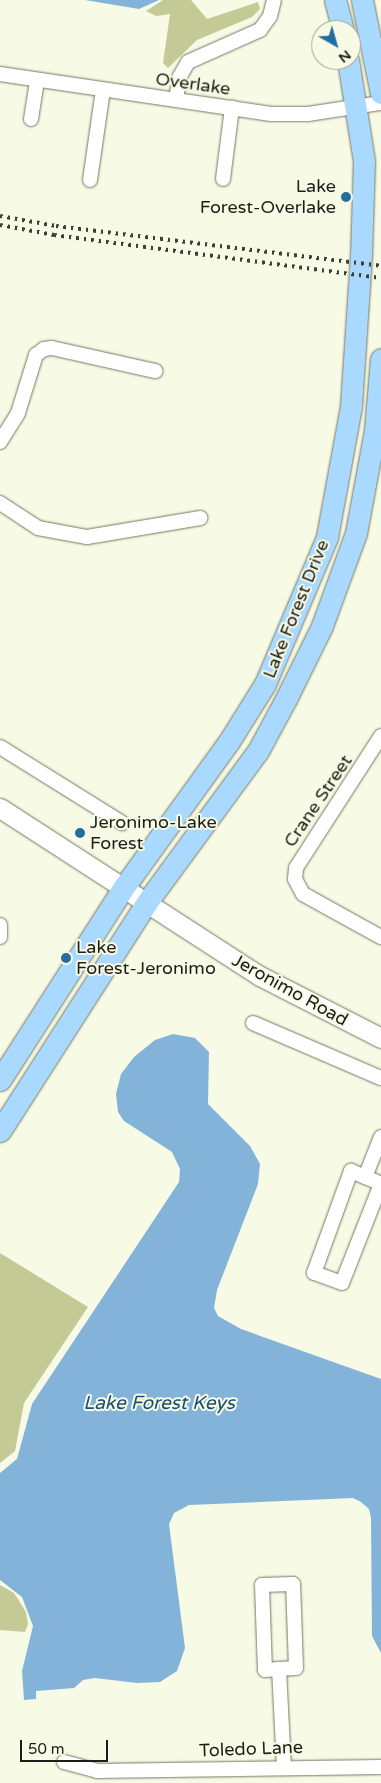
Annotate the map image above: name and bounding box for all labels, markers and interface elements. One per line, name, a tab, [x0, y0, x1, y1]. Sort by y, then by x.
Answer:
north arrow	[311, 20, 361, 70]
text: N	[335, 46, 355, 67]
street label: Overlake	[154, 68, 232, 100]
place label: Lake Forest-Overlake	[200, 176, 336, 218]
marker: Lake Forest-Overlake	[340, 191, 352, 203]
street label: Lake Forest Drive	[258, 537, 334, 681]
street label: Crane Street	[279, 751, 357, 851]
place label: Jeronimo-Lake Forest	[90, 812, 217, 854]
marker: Jeronimo-Lake Forest	[74, 827, 86, 839]
place label: Lake Forest-Jeronimo	[76, 937, 216, 980]
street label: Jeronimo Road	[228, 949, 352, 1031]
marker: Lake Forest-Jeronimo	[60, 952, 72, 964]
water label: Lake Forest Keys	[83, 1393, 235, 1415]
scale bar	[22, 1730, 110, 1762]
street label: Toledo Lane	[199, 1736, 303, 1762]
text: 50 m	[28, 1740, 65, 1758]

